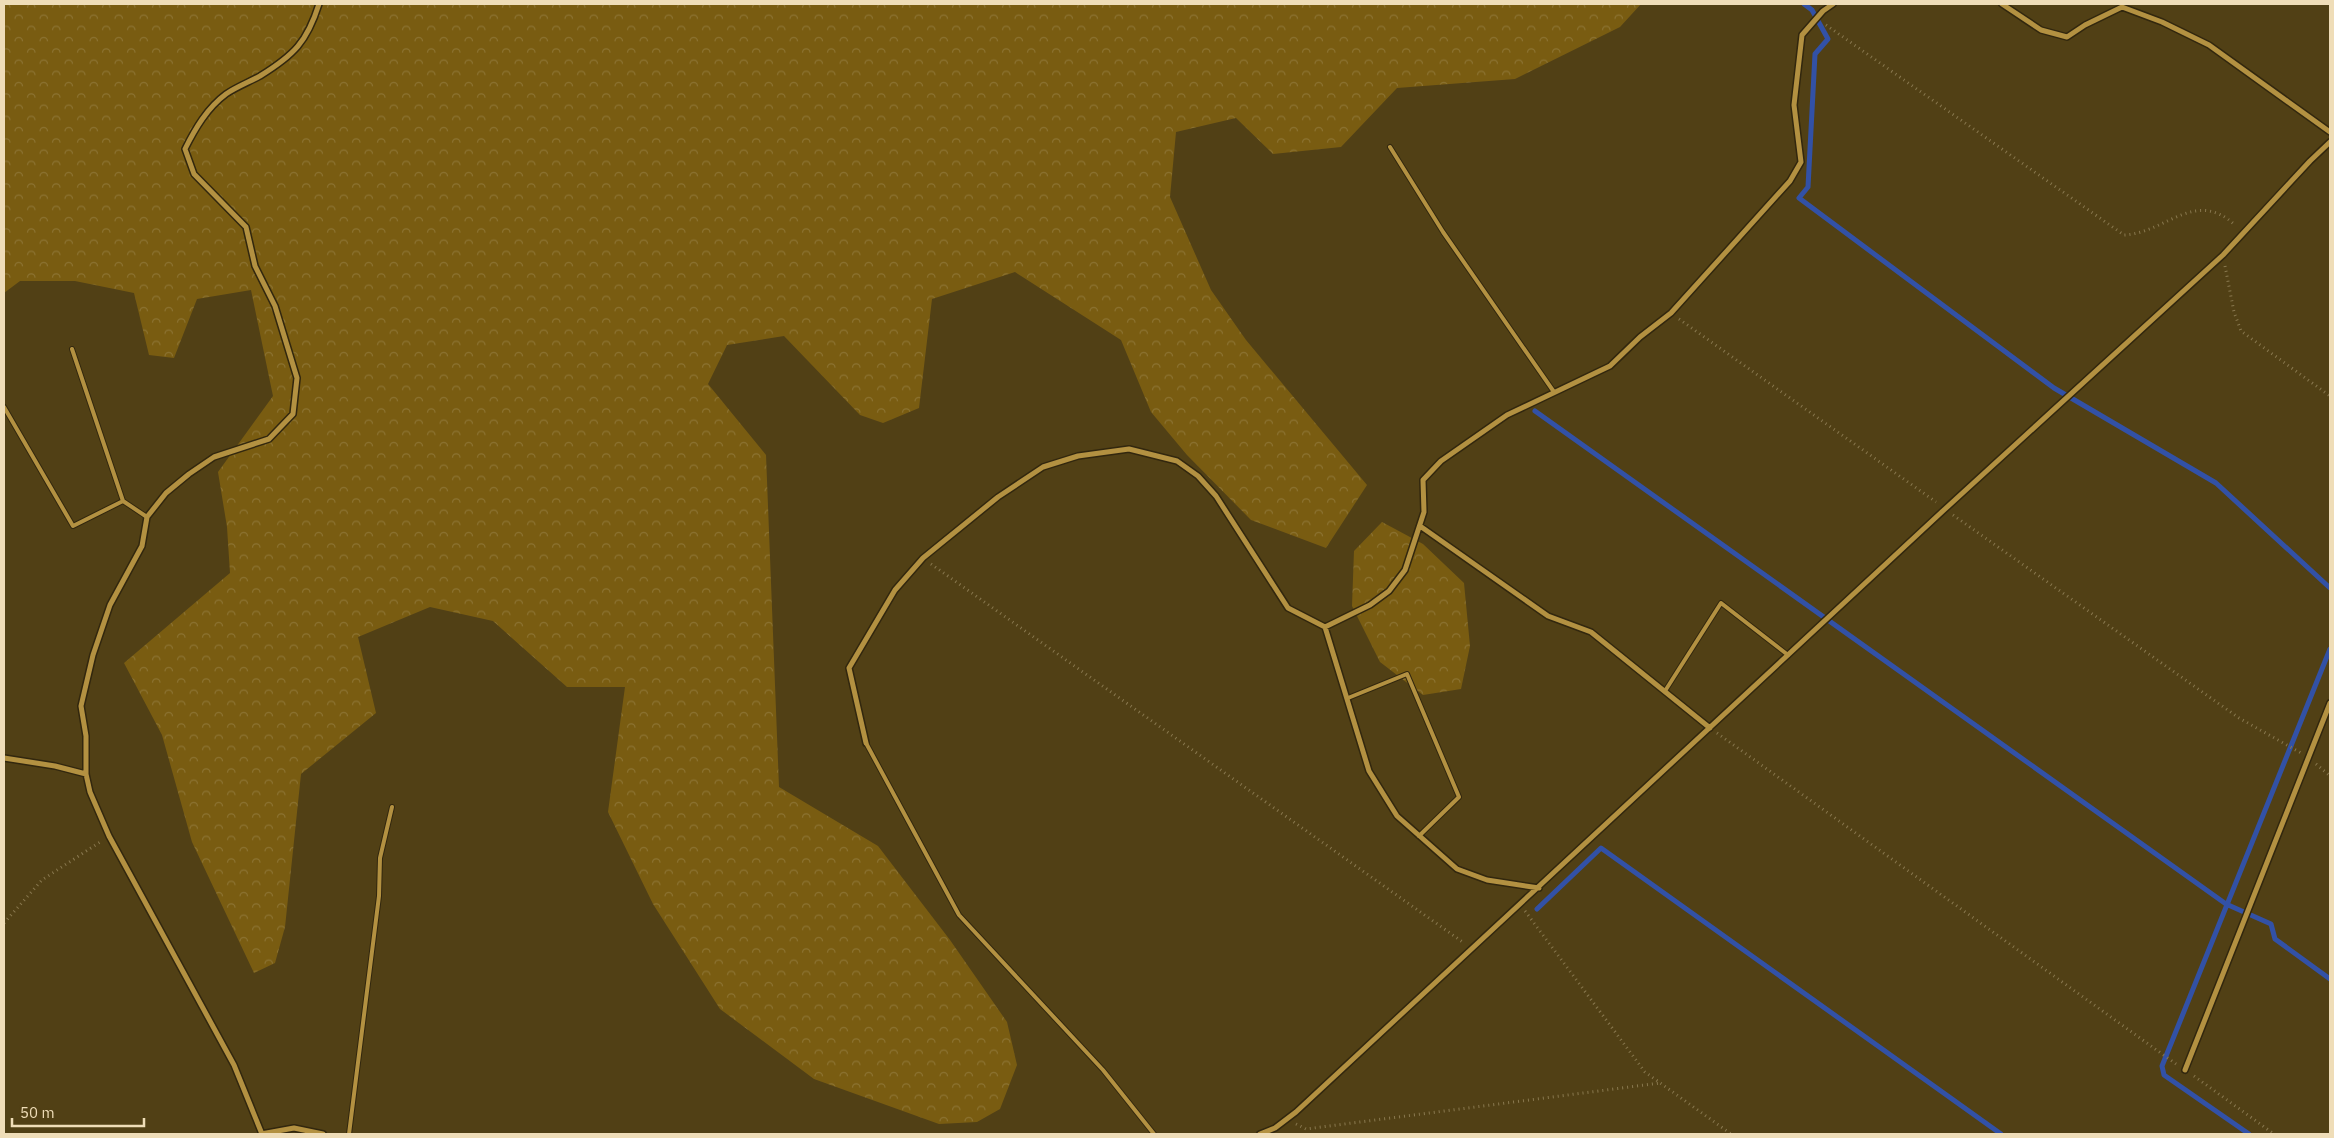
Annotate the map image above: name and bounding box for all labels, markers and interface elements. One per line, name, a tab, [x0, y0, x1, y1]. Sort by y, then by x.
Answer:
scale bar	[12, 1096, 145, 1128]
text: 50 m	[20, 1103, 55, 1122]

